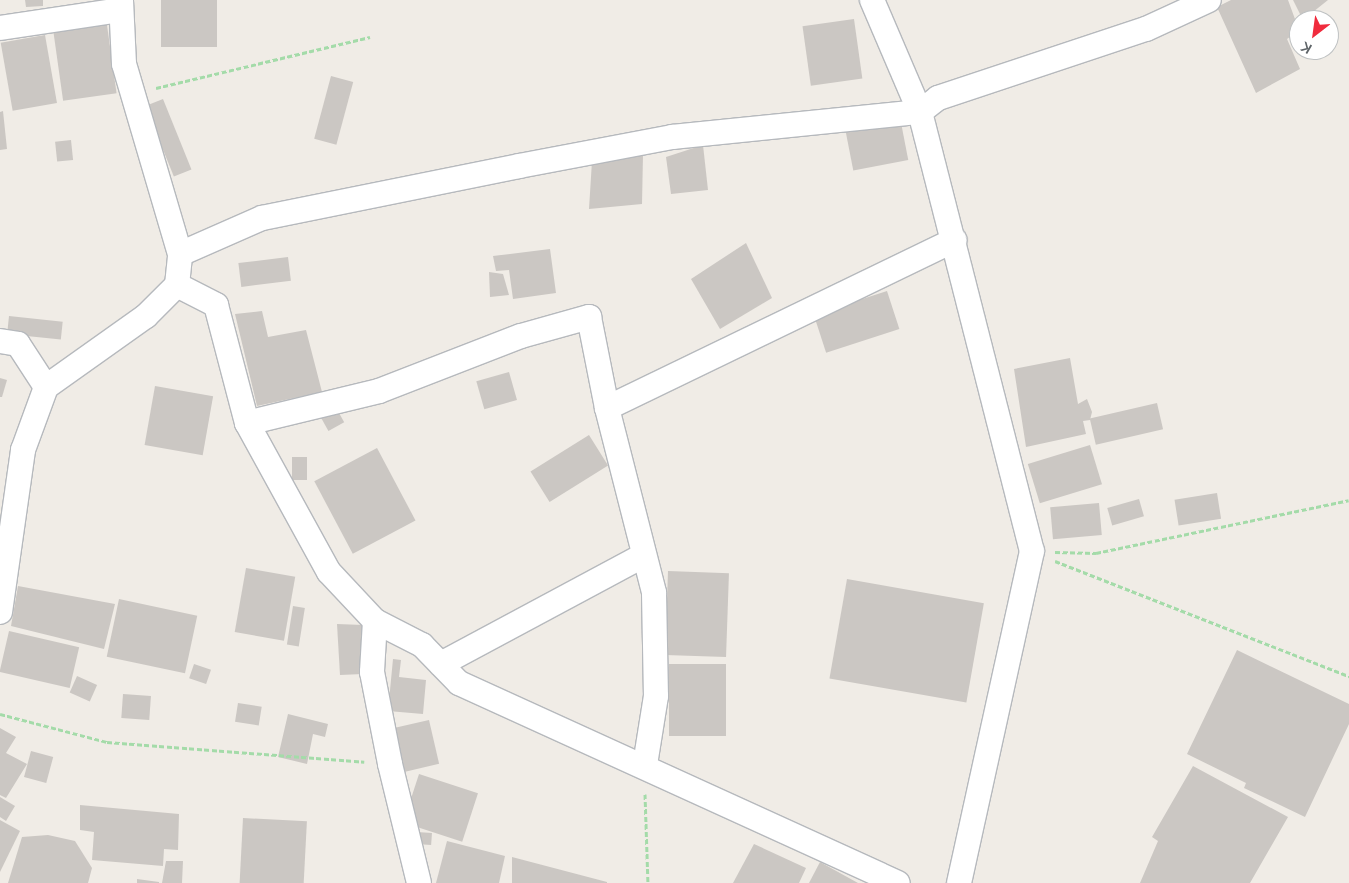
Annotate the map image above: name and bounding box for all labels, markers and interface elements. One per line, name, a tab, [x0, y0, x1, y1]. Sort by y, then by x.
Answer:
north arrow	[1289, 10, 1339, 60]
text: K	[1298, 37, 1316, 58]

